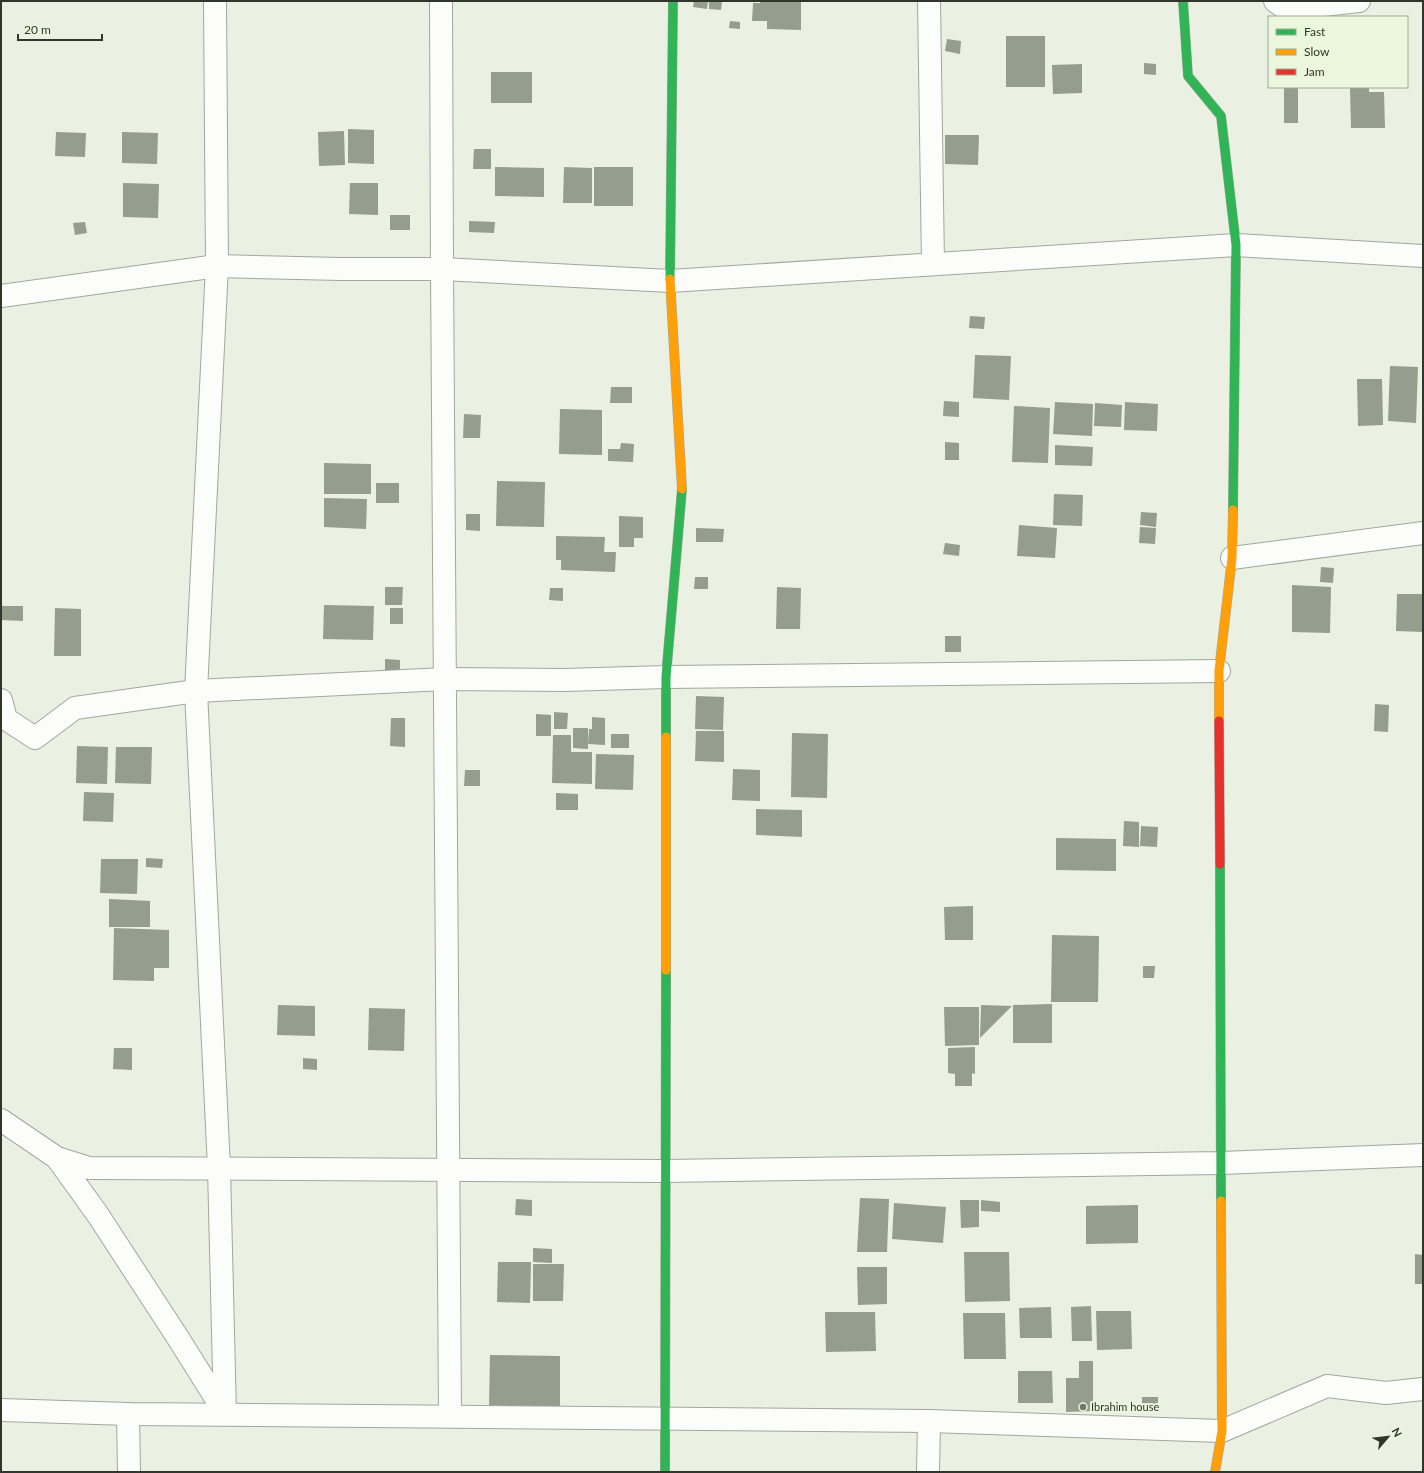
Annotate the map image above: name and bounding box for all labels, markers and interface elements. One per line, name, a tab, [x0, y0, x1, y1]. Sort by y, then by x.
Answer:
scale bar	[18, 16, 102, 42]
legend	[1268, 16, 1408, 88]
text: 20 m	[24, 22, 51, 37]
text: Fast	[1304, 24, 1326, 39]
text: Slow	[1304, 44, 1330, 59]
text: Jam	[1304, 64, 1325, 79]
place label: Ibrahim house	[1091, 1400, 1159, 1413]
marker: Ibrahim house	[1078, 1402, 1088, 1412]
north arrow	[1368, 1417, 1408, 1457]
text: N	[1390, 1425, 1405, 1439]

